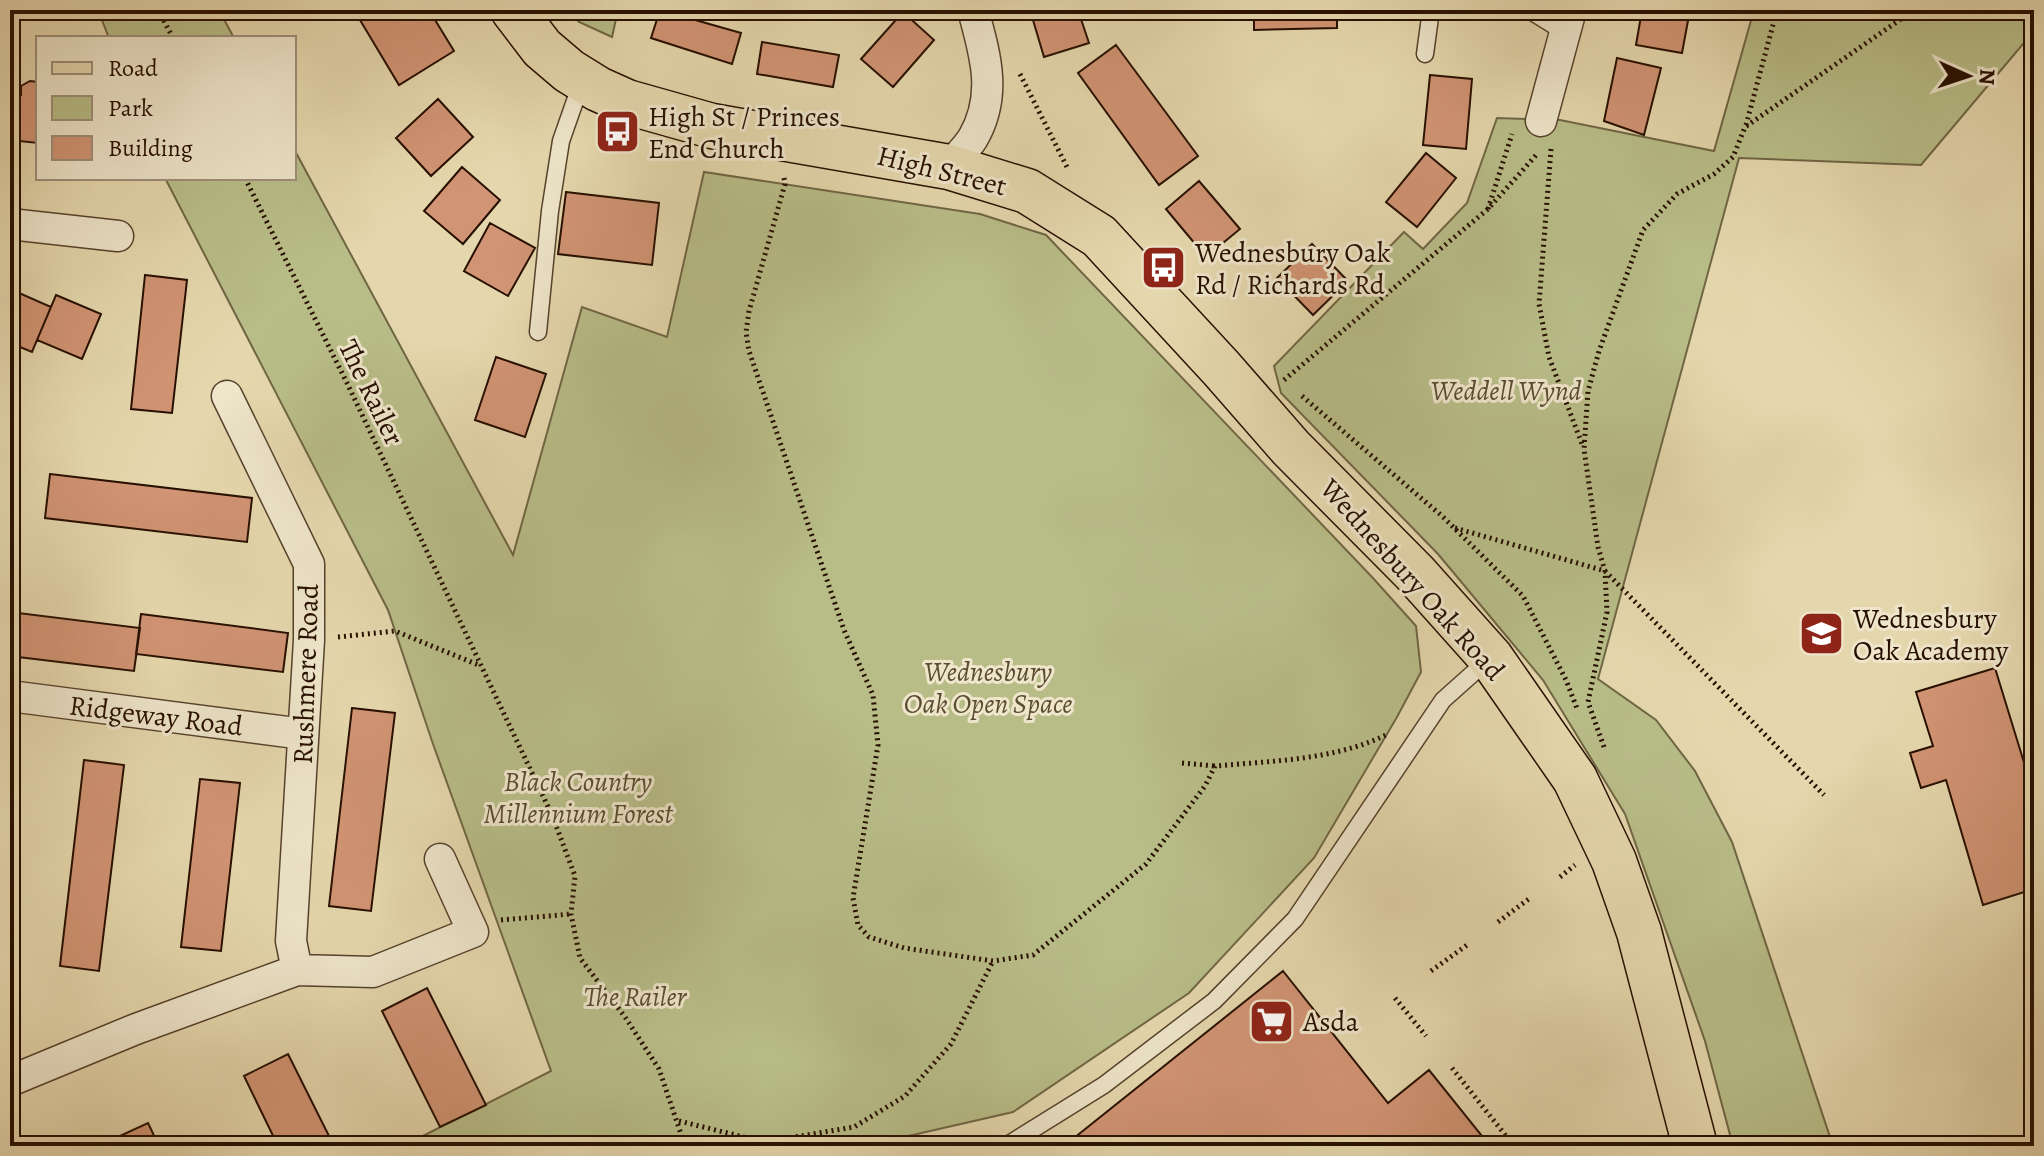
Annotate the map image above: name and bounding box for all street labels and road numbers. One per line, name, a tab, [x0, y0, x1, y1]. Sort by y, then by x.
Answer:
street label: High Street	[873, 137, 1010, 205]
street label: The Railer	[329, 333, 413, 452]
street label: Wednesbury Oak Road	[1311, 470, 1514, 690]
street label: Rushmere Road	[284, 582, 328, 765]
street label: Ridgeway Road	[67, 687, 246, 746]

